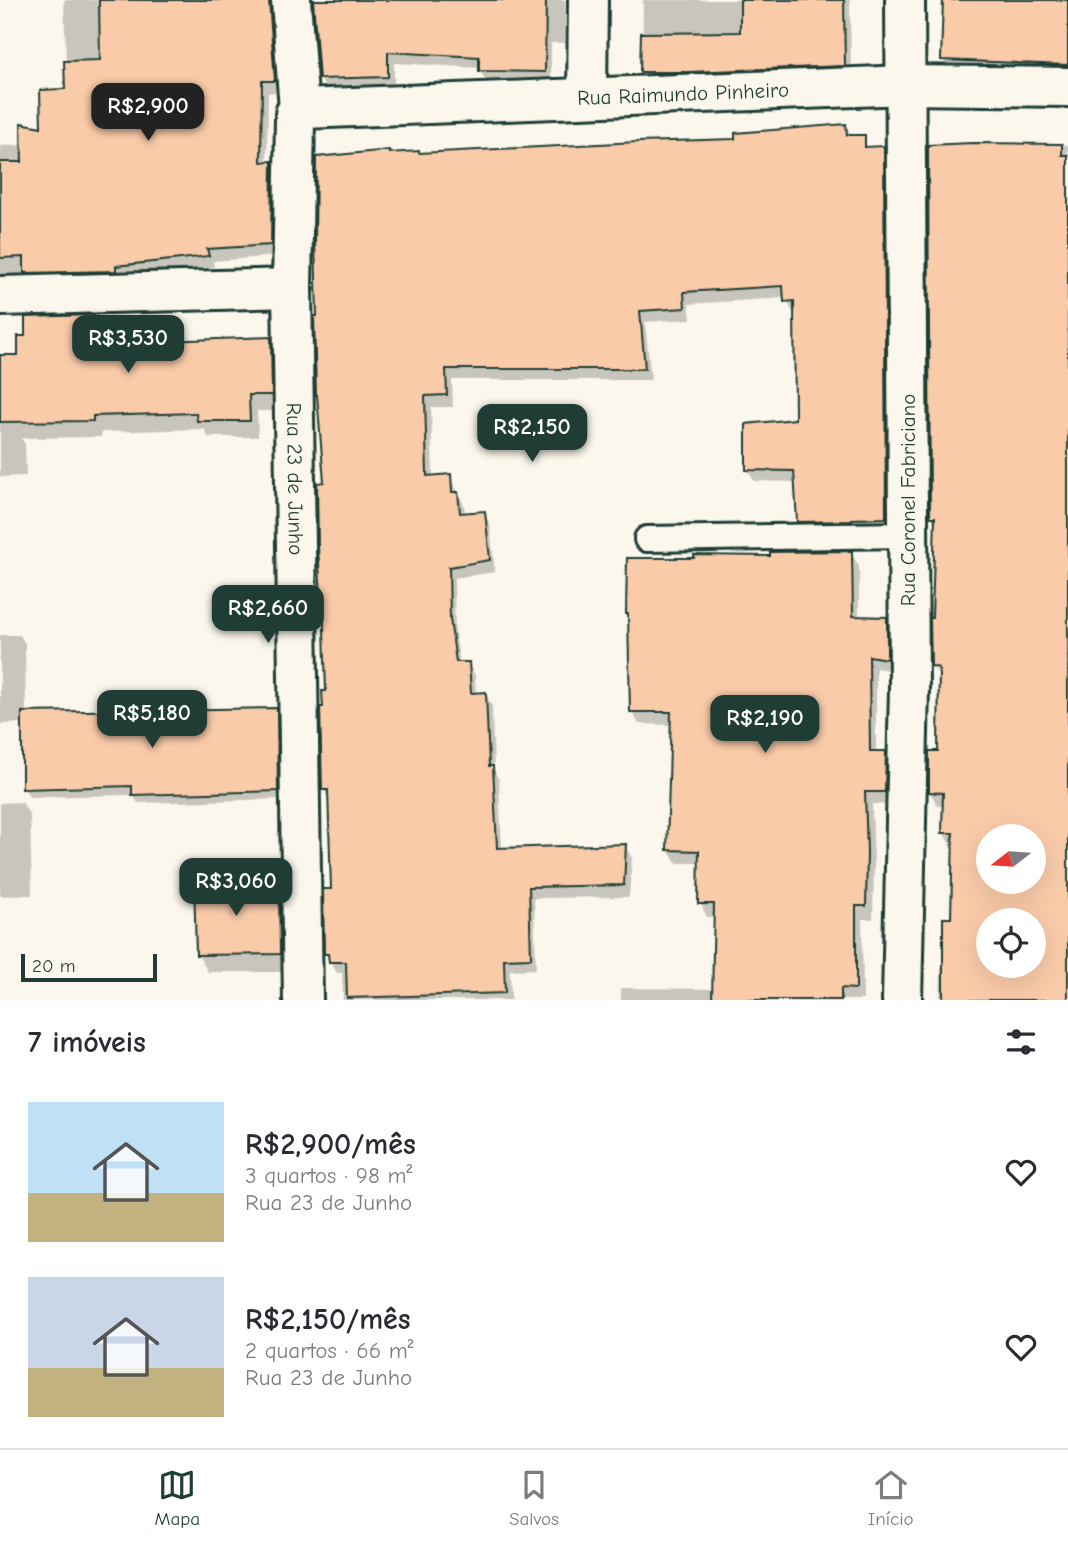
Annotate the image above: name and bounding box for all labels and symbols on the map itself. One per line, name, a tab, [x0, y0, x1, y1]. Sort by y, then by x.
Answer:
street label: Rua Raimundo Pinheiro	[577, 78, 789, 110]
pin: R$2,900	[83, 83, 213, 143]
pin: R$3,530	[63, 316, 193, 375]
street label: Rua Coronel Fabriciano	[896, 394, 920, 606]
street label: Rua 23 de Junho	[282, 402, 308, 556]
pin: R$2,150	[467, 405, 597, 464]
pin: R$2,660	[203, 586, 333, 645]
pin: R$5,180	[87, 690, 217, 750]
pin: R$2,190	[700, 696, 830, 755]
north arrow	[976, 824, 1046, 894]
pin: R$3,060	[171, 858, 301, 918]
scale bar	[21, 951, 158, 983]

